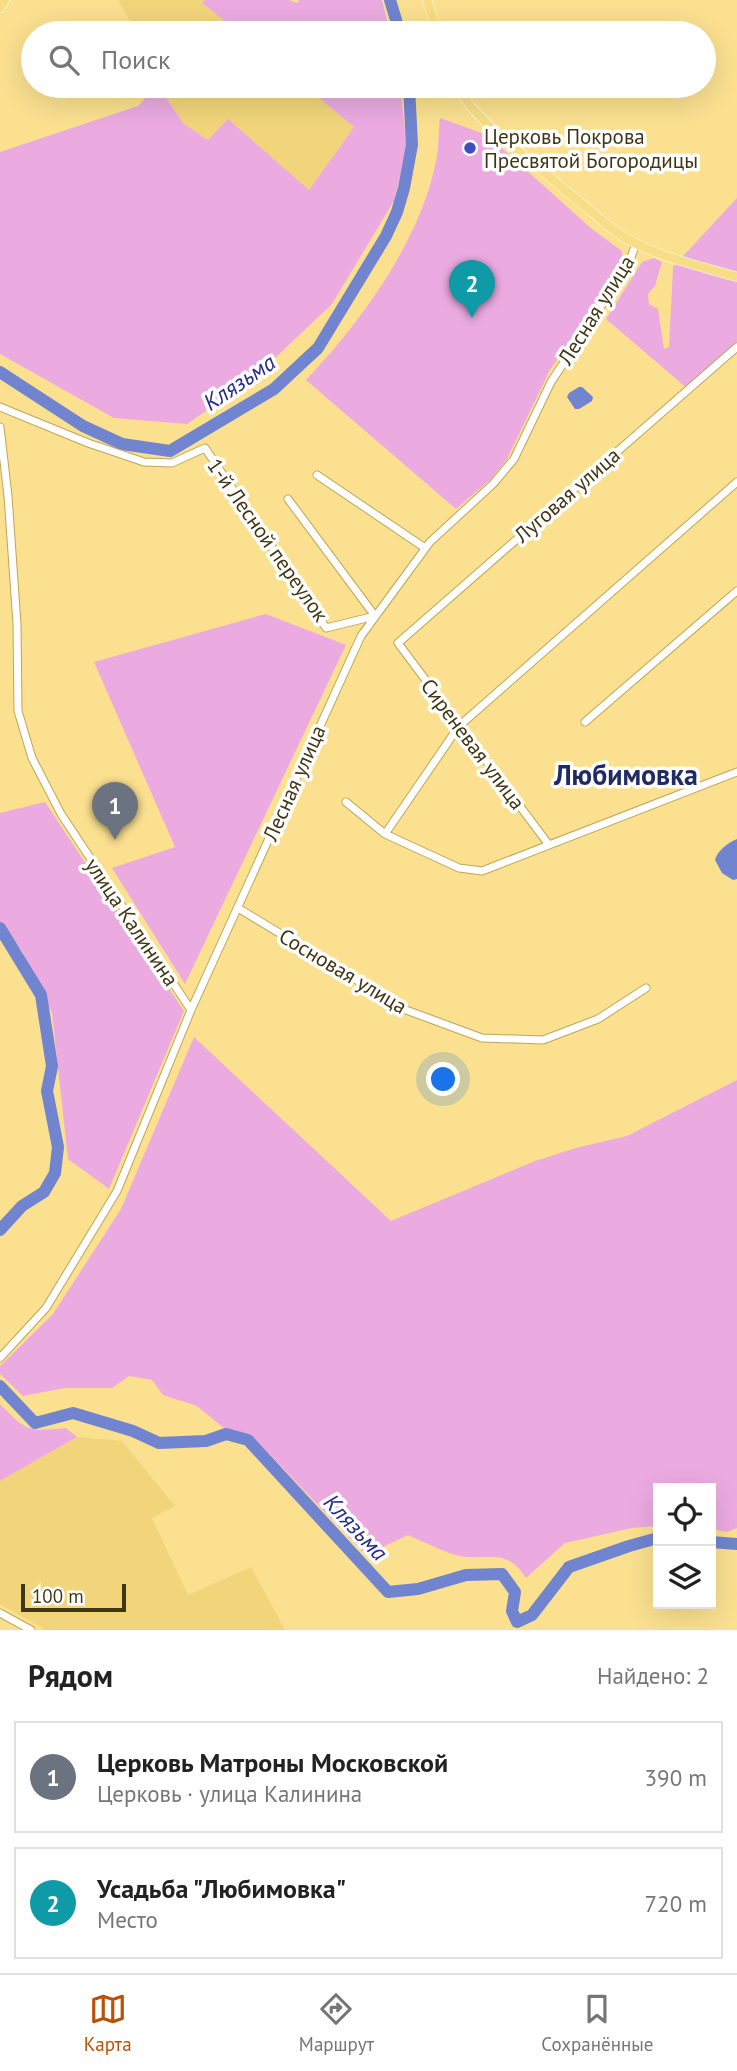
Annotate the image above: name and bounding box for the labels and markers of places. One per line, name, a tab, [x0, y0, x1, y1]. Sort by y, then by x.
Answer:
place label: Церковь Покрова Пресвятой Богородицы	[484, 123, 698, 174]
marker: Церковь Покрова Пресвятой Богородицы	[462, 140, 478, 156]
pin: 2	[449, 260, 495, 318]
pin: 1	[92, 782, 138, 840]

